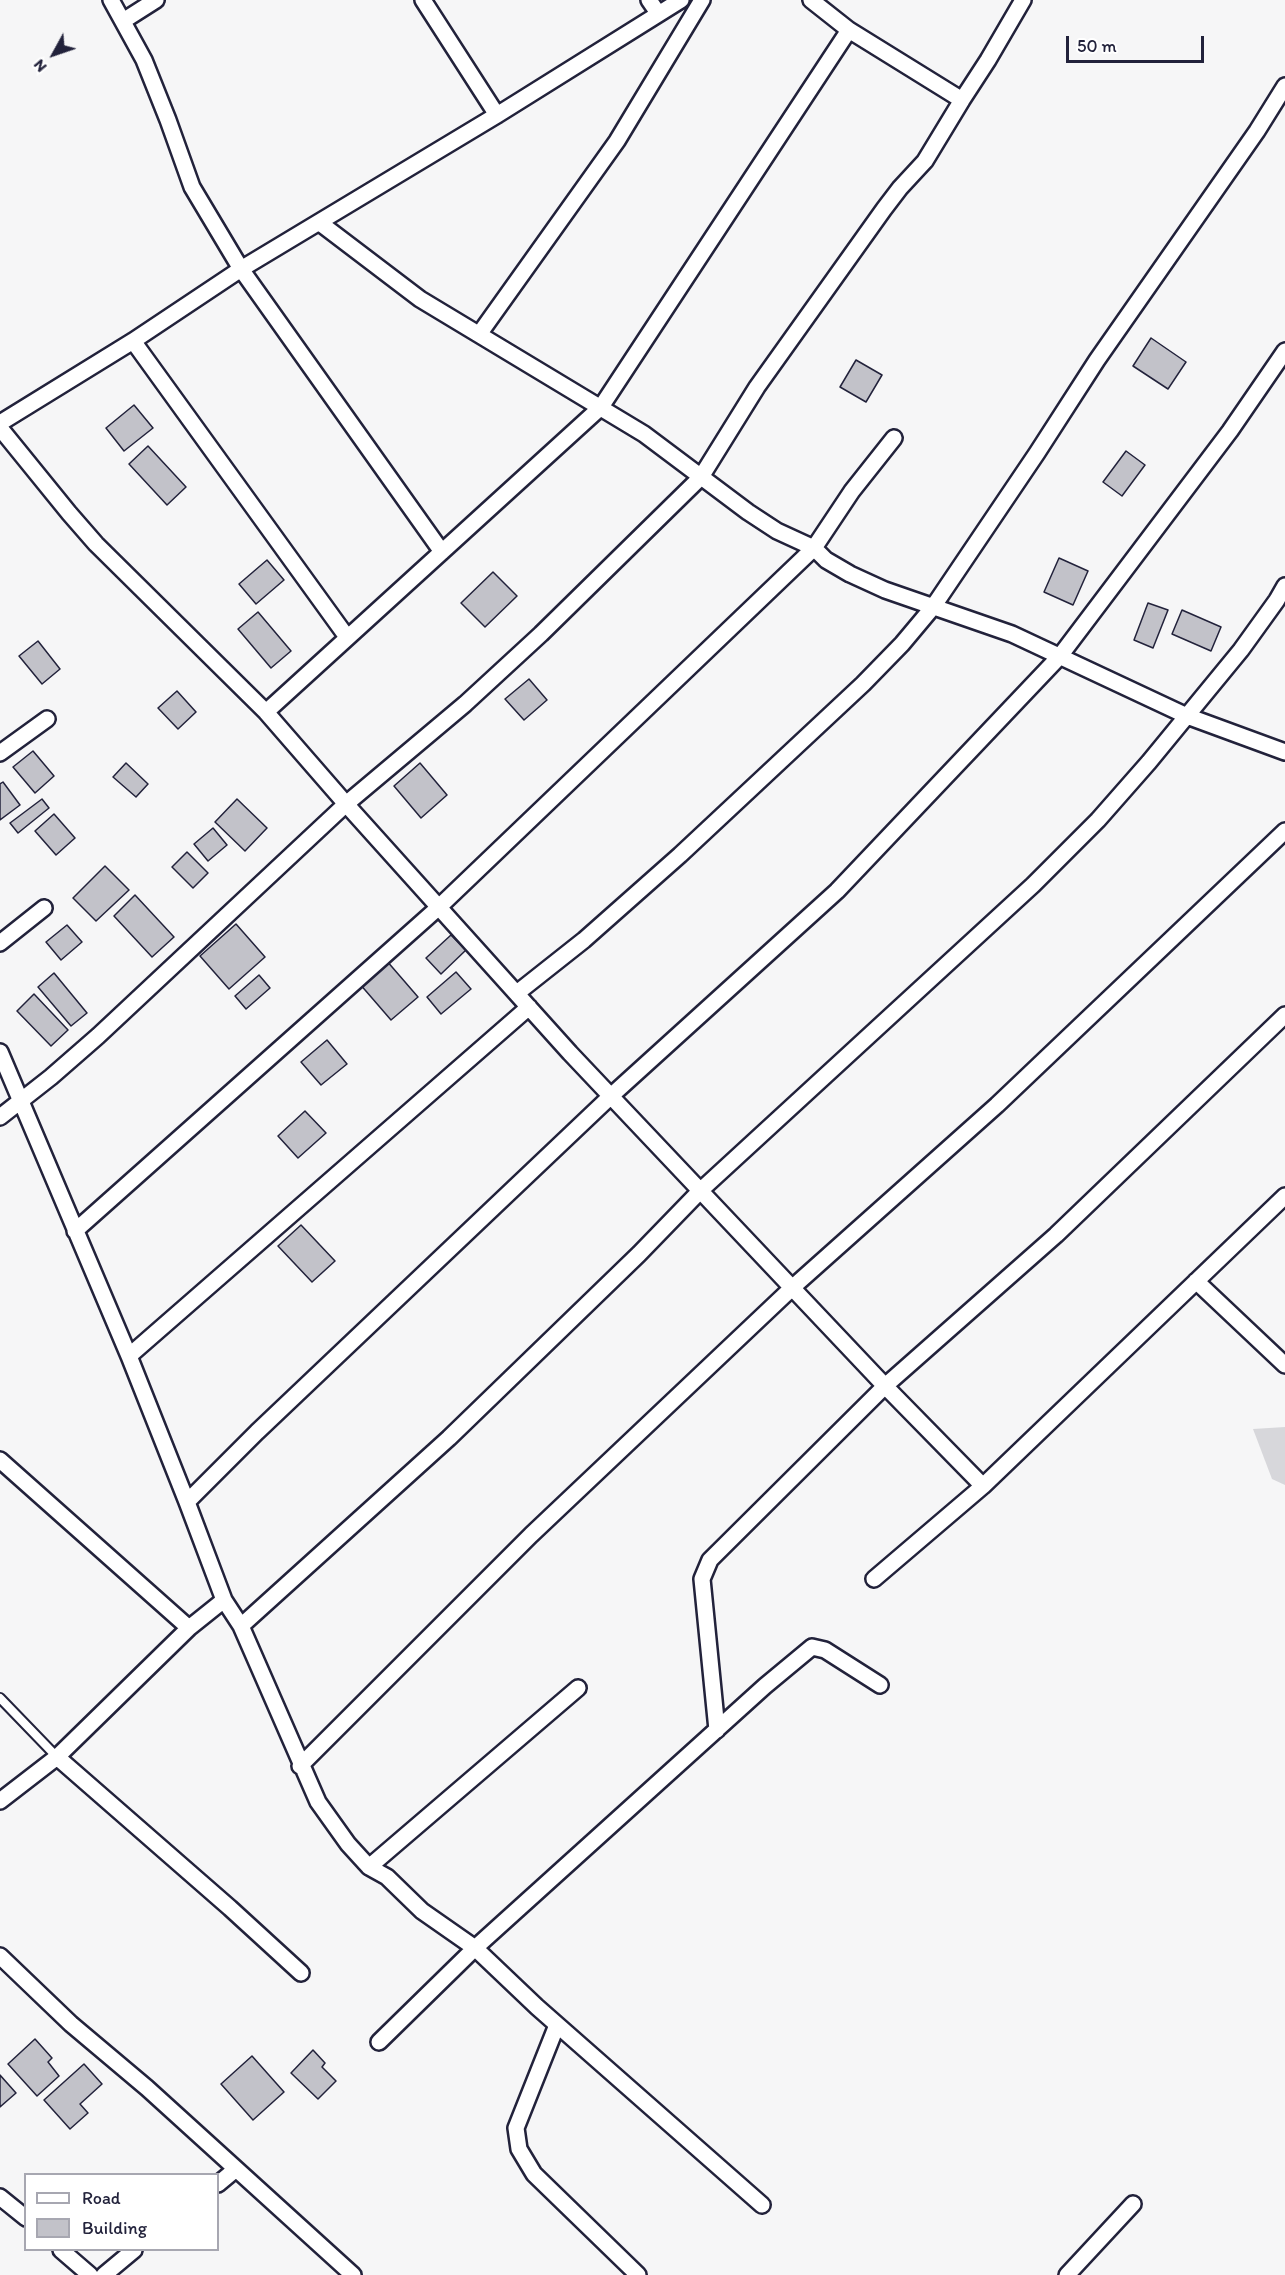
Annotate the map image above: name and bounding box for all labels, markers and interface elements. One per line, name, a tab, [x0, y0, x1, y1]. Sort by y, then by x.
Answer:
north arrow	[24, 24, 84, 84]
scale bar	[1069, 24, 1207, 62]
text: 50 m	[1077, 35, 1117, 57]
text: N	[29, 56, 51, 76]
legend	[24, 2173, 219, 2251]
text: Road	[82, 2187, 121, 2209]
text: Building	[82, 2217, 147, 2239]

